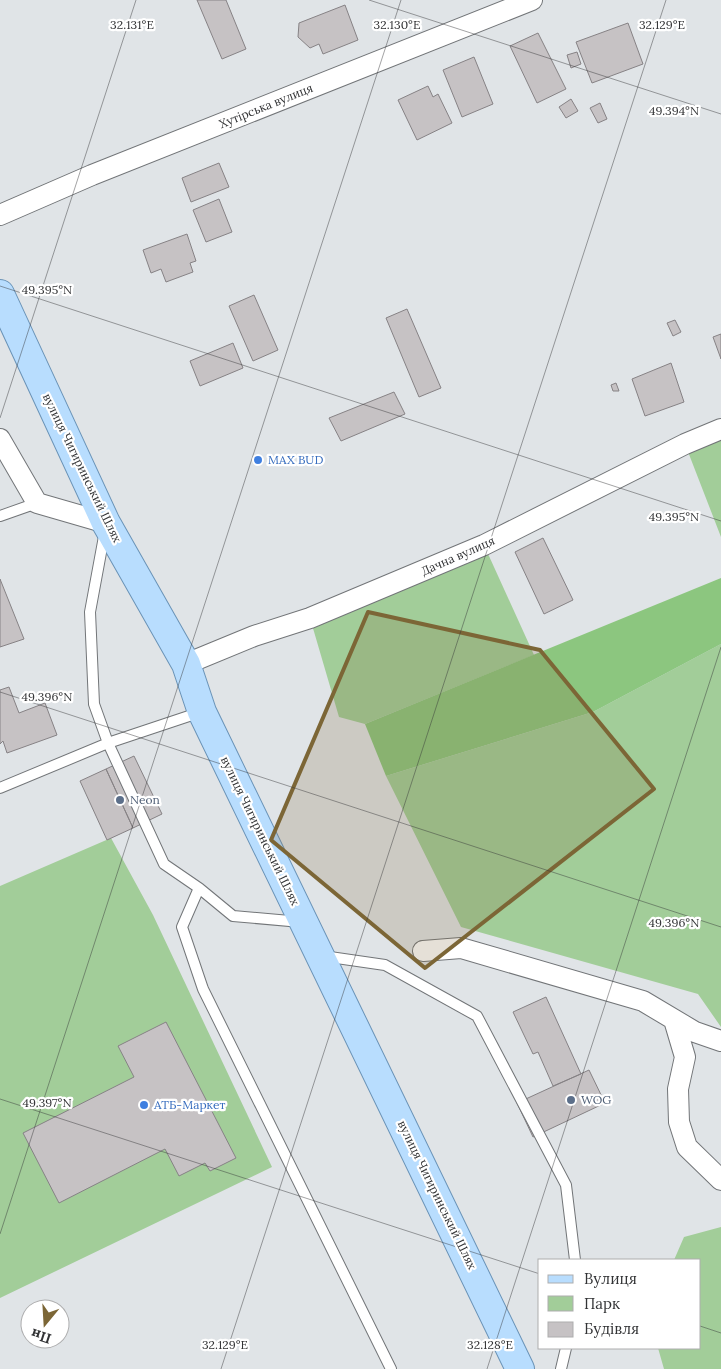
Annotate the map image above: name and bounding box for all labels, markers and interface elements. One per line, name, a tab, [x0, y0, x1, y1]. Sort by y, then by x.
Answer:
text: 32.131°E	[110, 17, 154, 32]
text: 32.130°E	[374, 17, 420, 32]
text: 32.129°E	[639, 17, 685, 32]
street label: Хутірська вулиця	[217, 80, 315, 131]
text: 49.394°N	[649, 103, 699, 118]
text: 49.395°N	[22, 282, 72, 297]
street label: вулиця Чигиринський Шлях	[40, 391, 125, 545]
place label: MAX BUD	[268, 452, 323, 467]
marker: MAX BUD	[252, 454, 264, 466]
text: 49.395°N	[649, 509, 699, 524]
street label: Дачна вулиця	[419, 533, 497, 578]
text: 49.396°N	[22, 689, 72, 704]
street label: вулиця Чигиринський Шлях	[218, 754, 303, 908]
place label: Neon	[130, 792, 160, 807]
marker: Neon	[114, 794, 126, 806]
text: 49.396°N	[649, 915, 699, 930]
place label: WOG	[581, 1092, 611, 1107]
marker: WOG	[565, 1094, 577, 1106]
text: 49.397°N	[22, 1095, 72, 1110]
place label: АТБ-Маркет	[153, 1097, 225, 1112]
marker: АТБ-Маркет	[138, 1099, 150, 1111]
street label: вулиця Чигиринський Шлях	[395, 1118, 480, 1272]
legend	[538, 1259, 701, 1349]
text: Вулиця	[584, 1269, 637, 1288]
text: Парк	[584, 1294, 620, 1313]
north arrow	[20, 1299, 70, 1349]
text: Будівля	[584, 1319, 639, 1338]
text: Пн	[29, 1325, 53, 1348]
text: 32.129°E	[202, 1337, 248, 1352]
text: 32.128°E	[467, 1337, 513, 1352]

